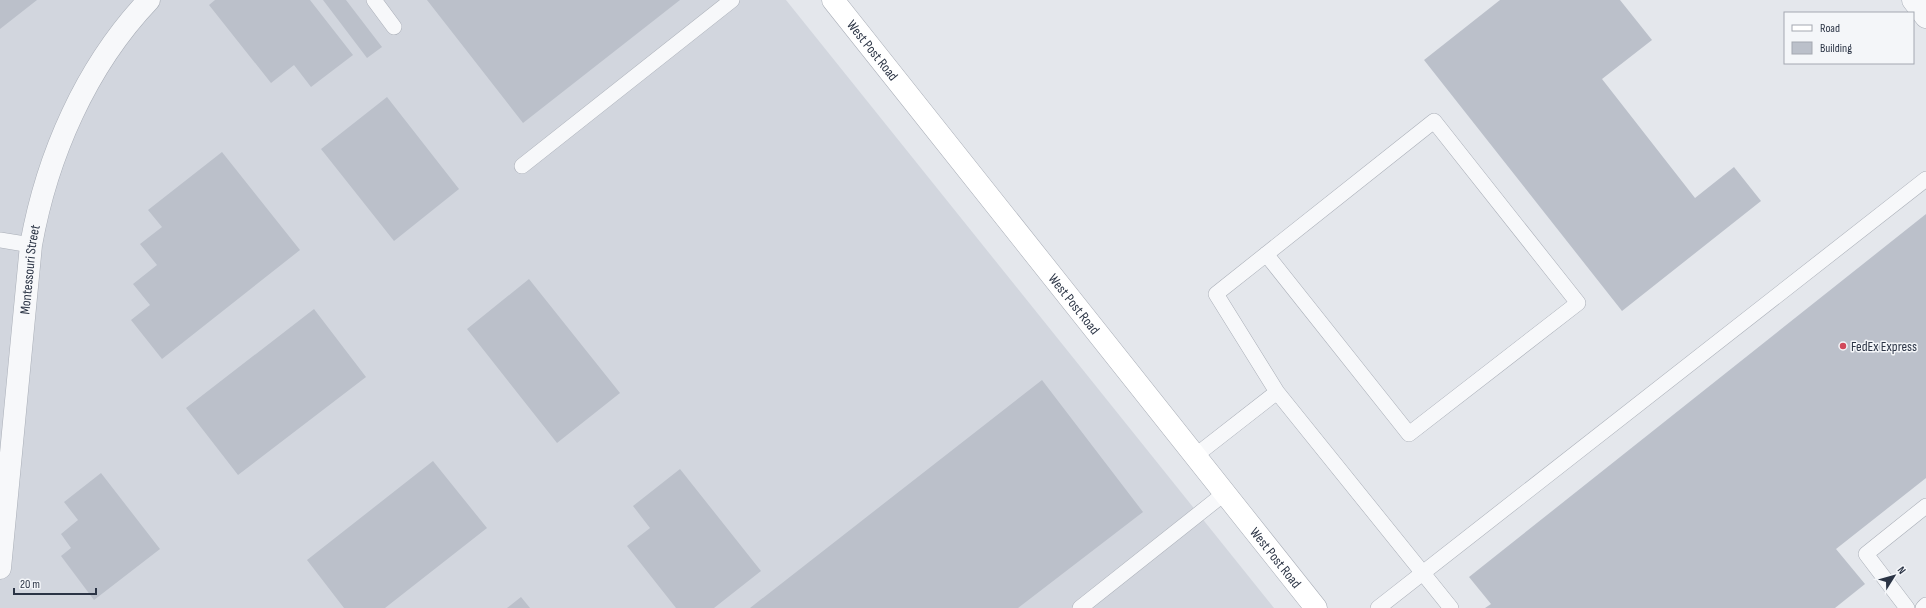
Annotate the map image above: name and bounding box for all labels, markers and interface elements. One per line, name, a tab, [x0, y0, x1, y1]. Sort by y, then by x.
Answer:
legend	[1784, 12, 1914, 64]
street label: West Post Road	[844, 16, 902, 84]
text: Road	[1820, 21, 1840, 36]
text: Building	[1820, 41, 1852, 56]
street label: Montessouri Street	[16, 223, 43, 315]
street label: West Post Road	[1045, 270, 1104, 338]
place label: FedEx Express	[1851, 338, 1917, 355]
marker: FedEx Express	[1838, 341, 1848, 351]
street label: West Post Road	[1247, 524, 1305, 591]
north arrow	[1874, 556, 1914, 596]
text: N	[1895, 564, 1909, 577]
scale bar	[14, 570, 96, 596]
text: 20 m	[20, 577, 40, 592]

